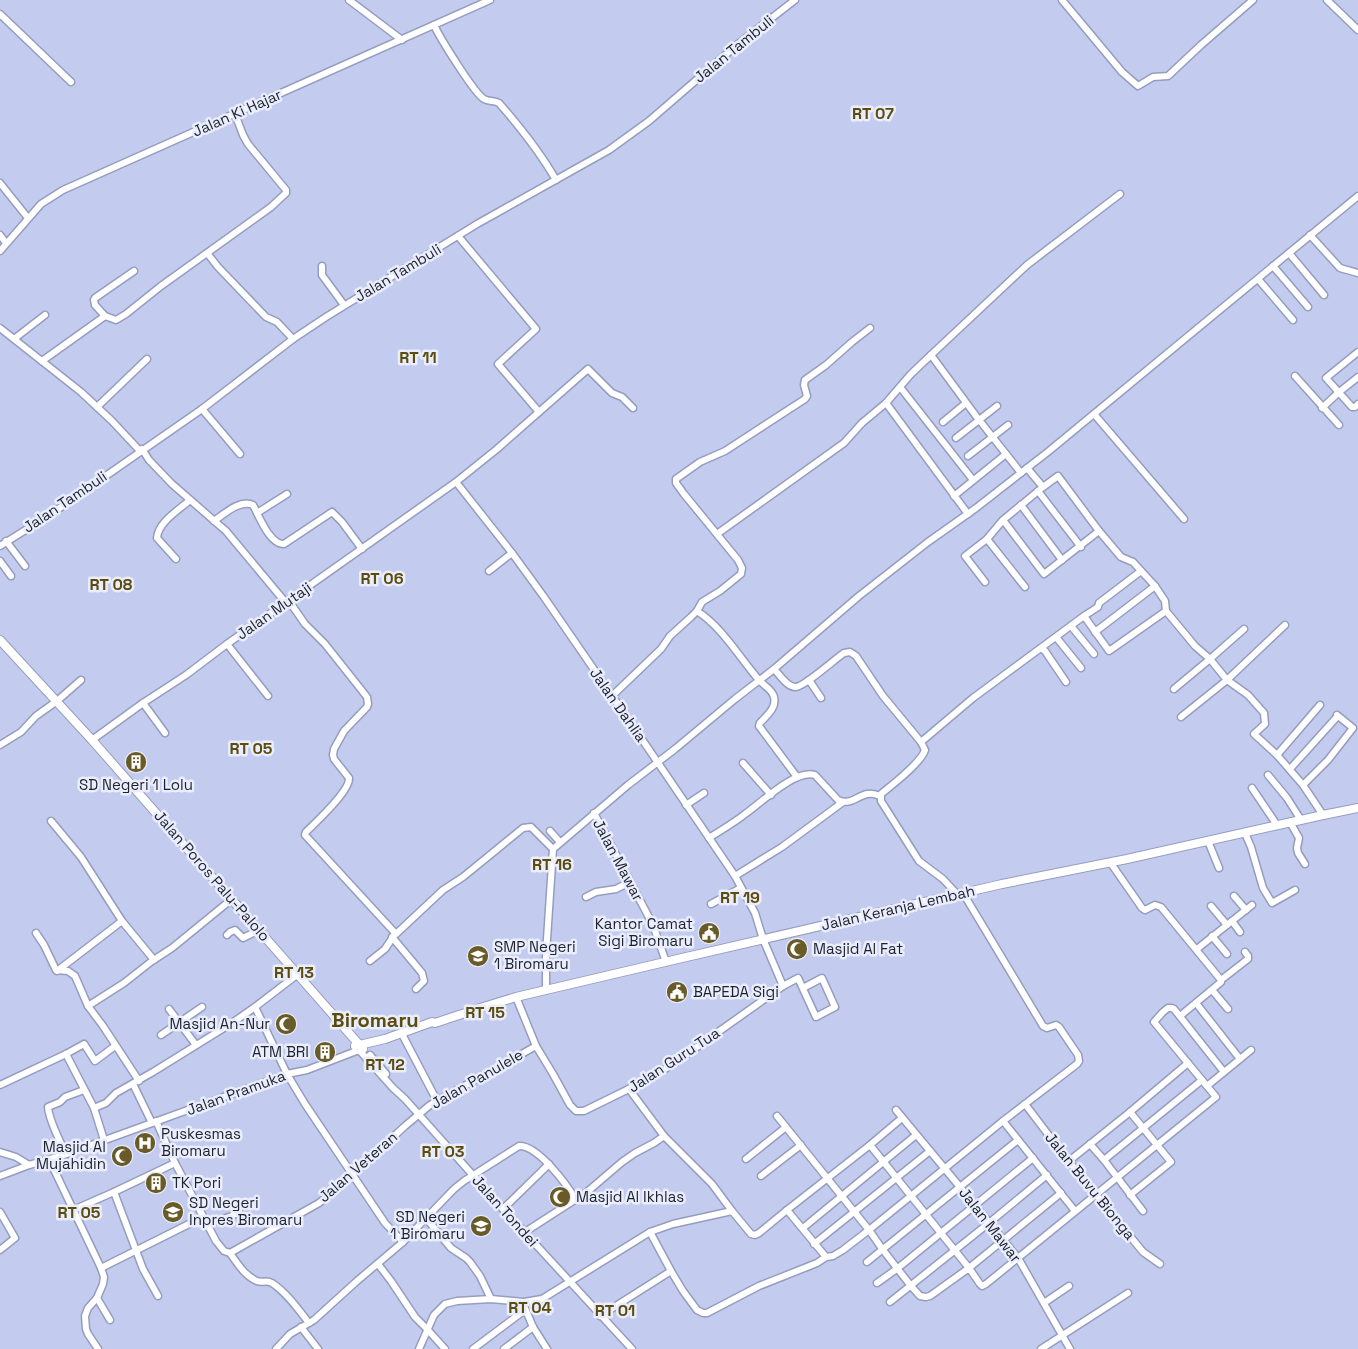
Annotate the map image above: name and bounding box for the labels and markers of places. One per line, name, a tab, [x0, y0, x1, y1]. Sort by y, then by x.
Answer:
building icon: SD Negeri 1 Lolu	[124, 750, 148, 774]
place label: SD Negeri 1 Lolu	[79, 775, 193, 794]
place label: Kantor Camat Sigi Biromaru	[595, 914, 693, 950]
public building icon: Kantor Camat Sigi Biromaru	[697, 921, 721, 945]
place label: SMP Negeri 1 Biromaru	[494, 937, 576, 973]
mosque icon: Masjid Al Fat	[785, 937, 809, 961]
place label: Masjid Al Fat	[813, 939, 903, 958]
school or university icon: SMP Negeri 1 Biromaru	[466, 944, 490, 968]
public building icon: BAPEDA Sigi	[665, 980, 689, 1004]
place label: BAPEDA Sigi	[693, 982, 779, 1001]
mosque icon: Masjid An-Nur	[274, 1012, 298, 1036]
place label: Masjid An-Nur	[170, 1014, 270, 1033]
building icon: ATM BRI	[313, 1040, 337, 1064]
place label: ATM BRI	[252, 1042, 309, 1061]
place label: Puskesmas Biromaru	[161, 1124, 241, 1160]
hospital icon: Puskesmas Biromaru	[133, 1131, 157, 1155]
place label: Masjid Al Mujahidin	[36, 1137, 106, 1173]
mosque icon: Masjid Al Mujahidin	[110, 1144, 134, 1168]
building icon: TK Pori	[144, 1171, 168, 1195]
place label: TK Pori	[172, 1173, 221, 1192]
mosque icon: Masjid Al Ikhlas	[548, 1185, 572, 1209]
place label: Masjid Al Ikhlas	[576, 1187, 684, 1206]
place label: SD Negeri Inpres Biromaru	[189, 1193, 302, 1229]
school or university icon: SD Negeri Inpres Biromaru	[161, 1200, 185, 1224]
place label: SD Negeri 1 Biromaru	[390, 1207, 465, 1243]
school or university icon: SD Negeri 1 Biromaru	[469, 1214, 493, 1238]

